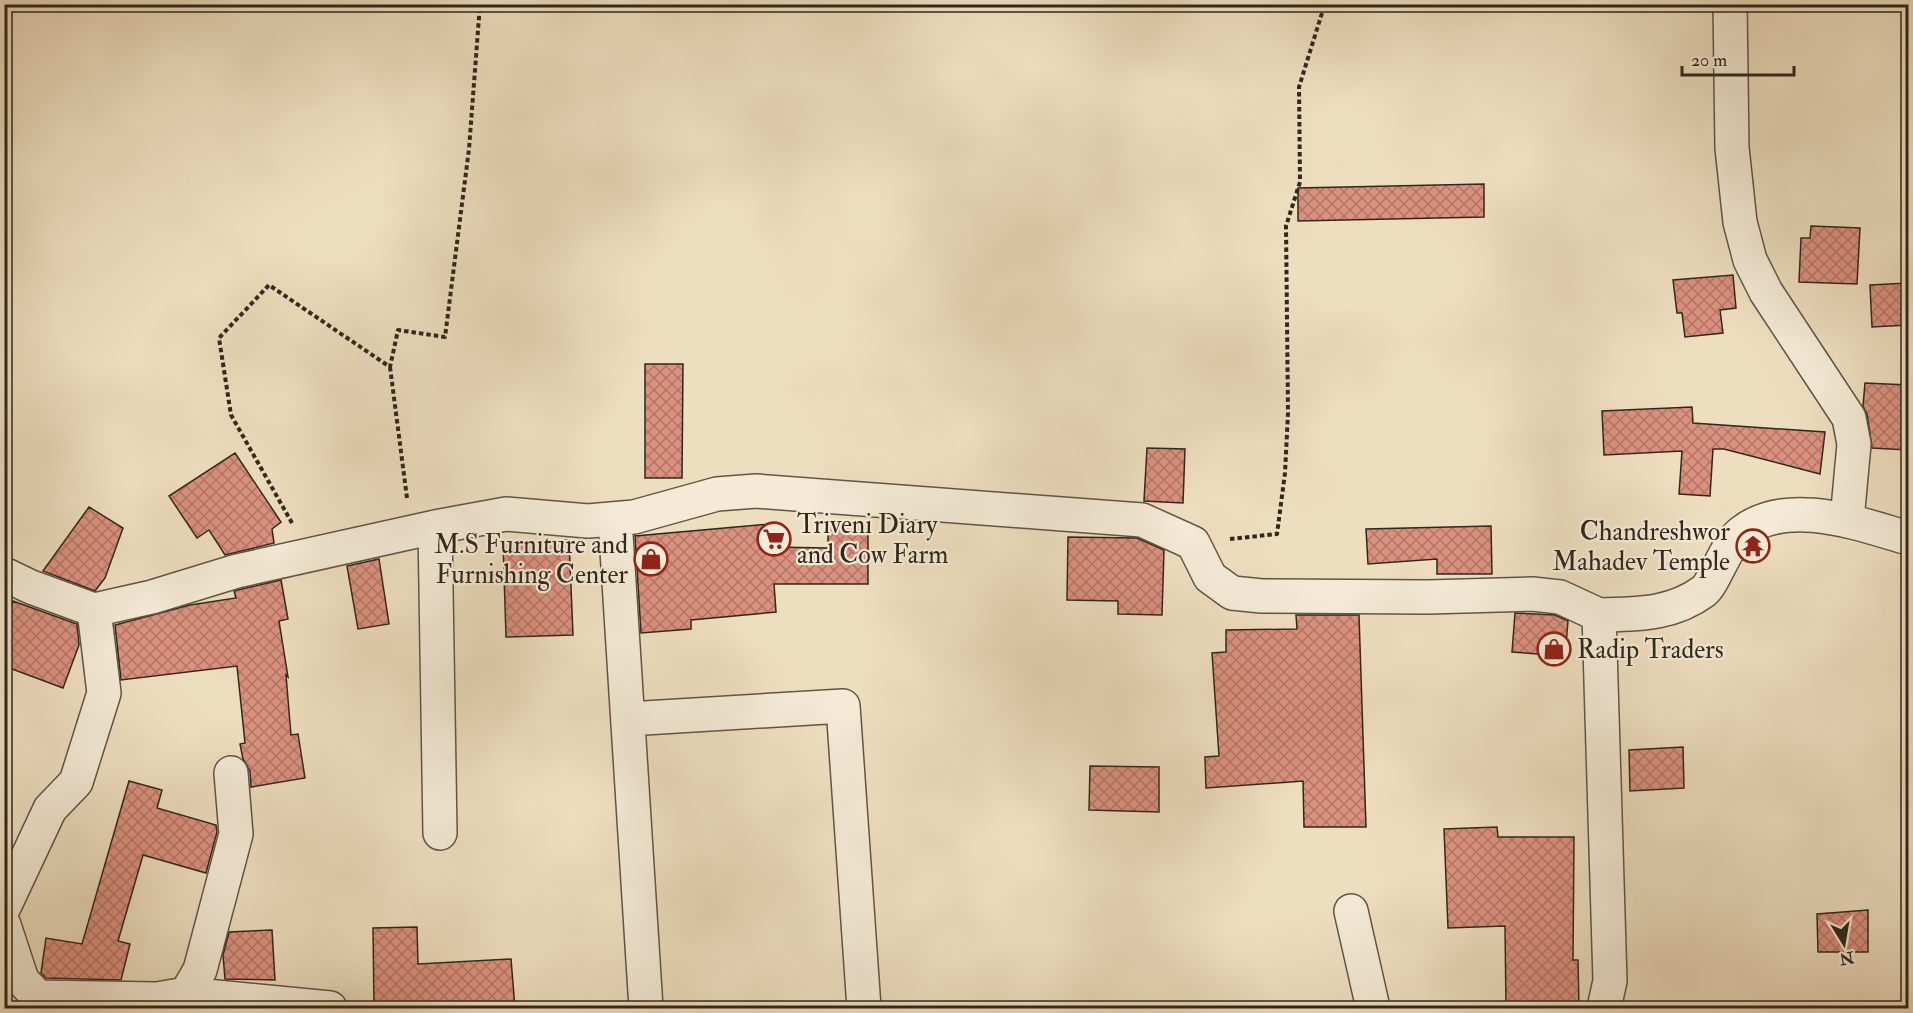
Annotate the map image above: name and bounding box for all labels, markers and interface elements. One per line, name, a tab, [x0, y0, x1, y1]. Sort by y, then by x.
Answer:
scale bar	[1682, 39, 1794, 77]
text: 20 m	[1691, 49, 1727, 72]
place label: Triveni Diary and Cow Farm	[797, 509, 948, 571]
place label: Chandreshwor Mahadev Temple	[1552, 516, 1730, 579]
supermarket icon: Triveni Diary and Cow Farm	[756, 521, 792, 557]
temple icon: Chandreshwor Mahadev Temple	[1735, 528, 1771, 564]
place label: M.S Furniture and Furnishing Center	[434, 529, 628, 591]
shop icon: M.S Furniture and Furnishing Center	[633, 541, 669, 577]
shop icon: Radip Traders	[1536, 631, 1572, 667]
place label: Radip Traders	[1577, 634, 1724, 667]
north arrow	[1814, 914, 1874, 974]
text: N	[1837, 946, 1857, 969]

